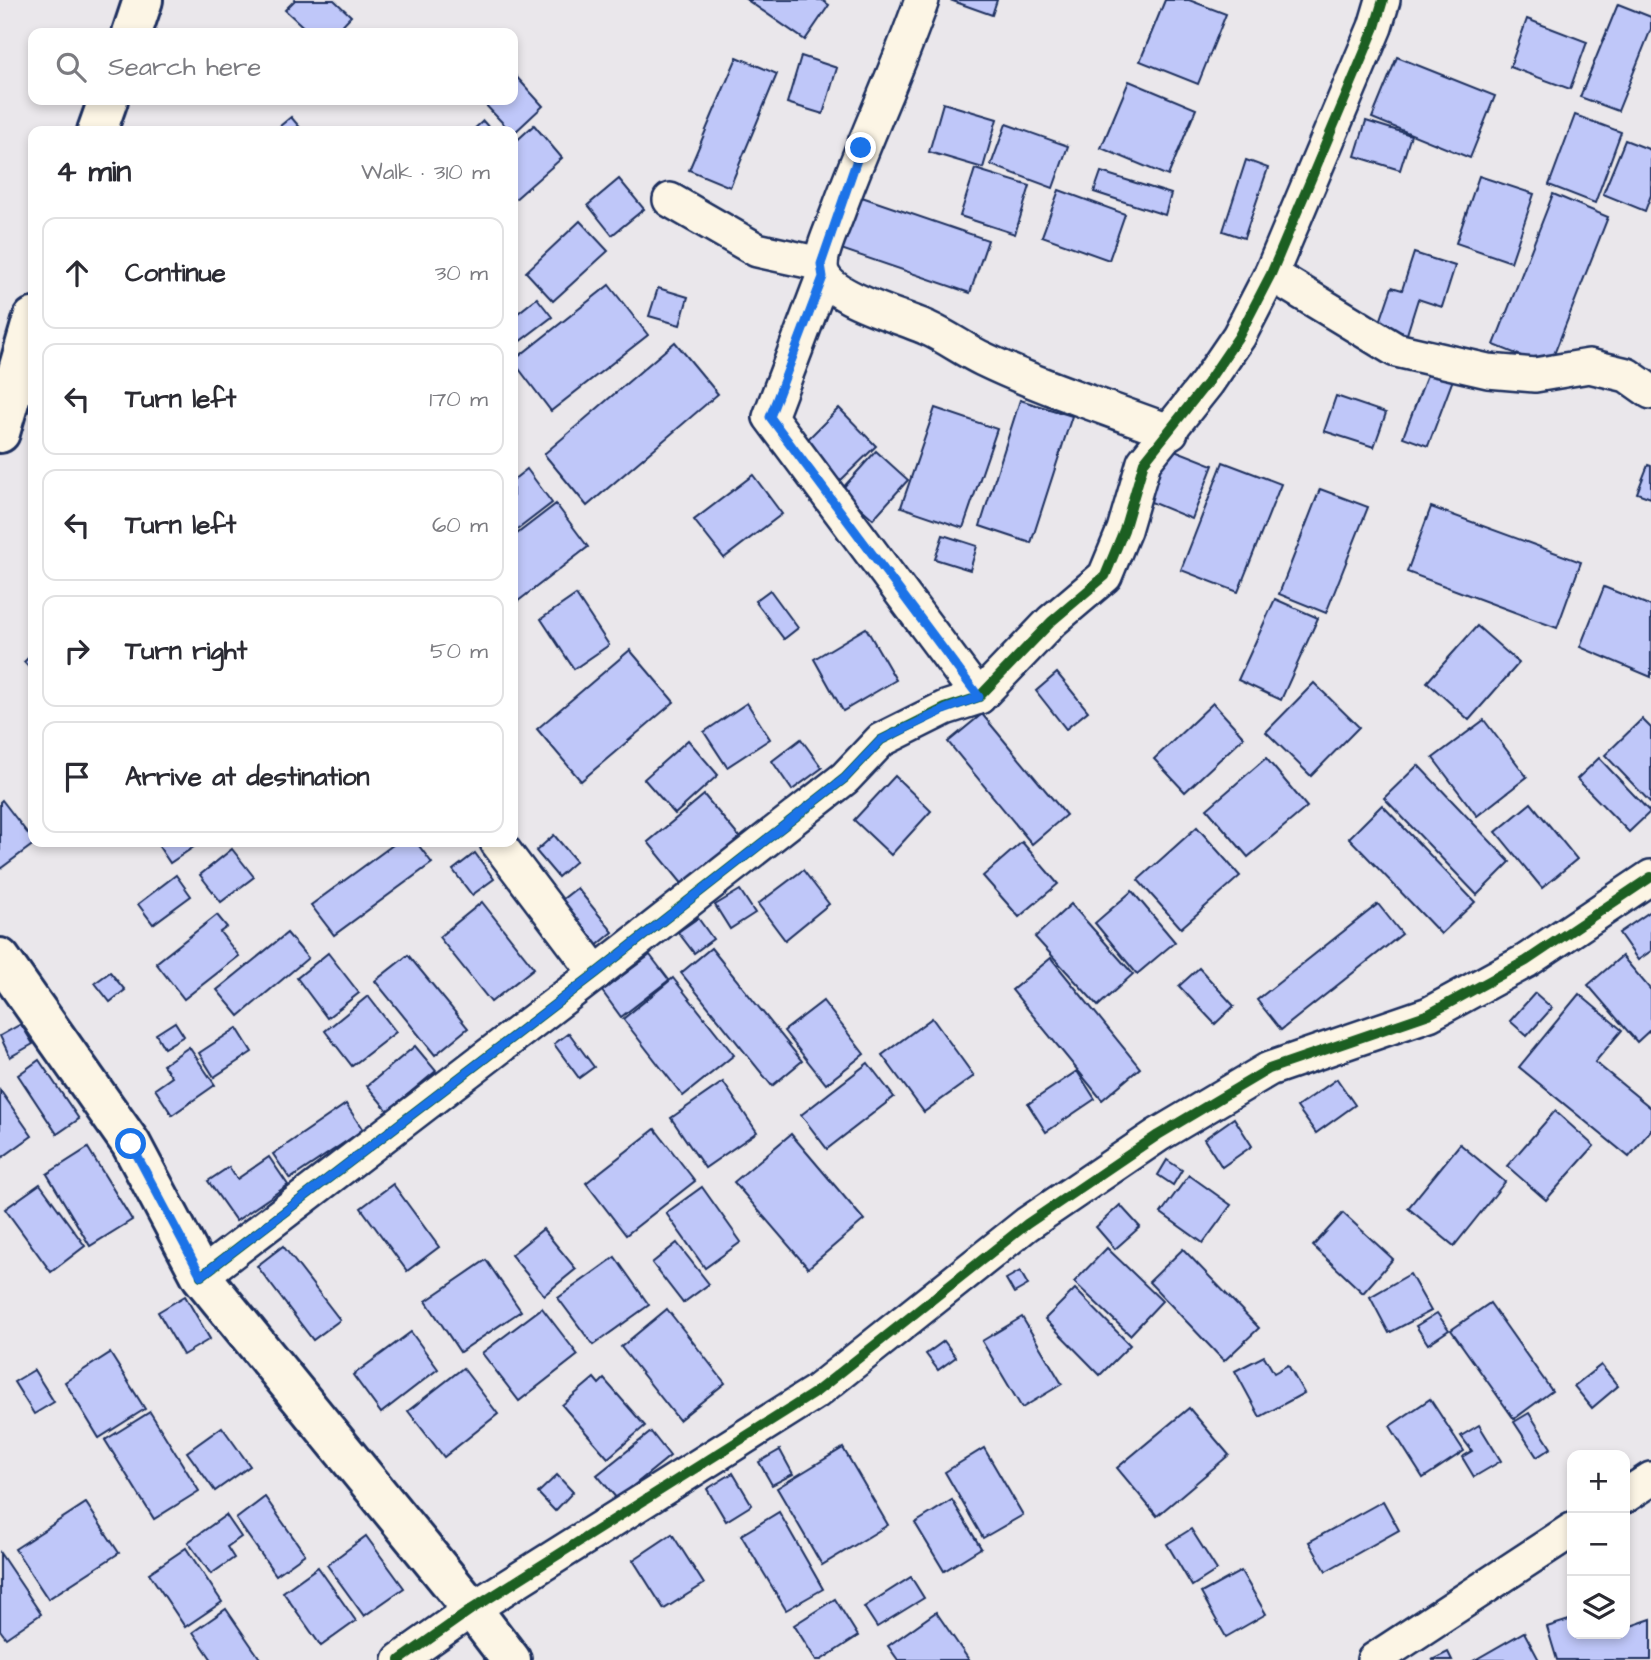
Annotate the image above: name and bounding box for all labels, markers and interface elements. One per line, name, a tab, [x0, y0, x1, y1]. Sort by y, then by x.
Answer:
search box	[28, 28, 518, 105]
icon: search	[52, 48, 90, 86]
text: Search here	[108, 49, 261, 85]
route end	[845, 132, 876, 163]
text: 4 min	[56, 151, 131, 193]
text: Walk · 310 m	[361, 156, 490, 188]
icon: ahead	[58, 254, 96, 292]
text: Continue	[125, 255, 226, 291]
text: 30 m	[435, 257, 488, 289]
icon: left	[58, 380, 96, 418]
text: Turn left	[125, 381, 236, 417]
text: 170 m	[429, 383, 488, 415]
icon: left	[58, 506, 96, 544]
text: Turn left	[125, 507, 236, 543]
text: 60 m	[432, 509, 488, 541]
icon: right	[58, 632, 96, 670]
text: Turn right	[125, 633, 247, 669]
text: 50 m	[430, 635, 488, 667]
icon: arrive	[58, 758, 96, 796]
text: Arrive at destination	[125, 759, 370, 795]
route start	[115, 1128, 146, 1159]
map controls	[1567, 1450, 1630, 1639]
button: +	[1567, 1450, 1630, 1513]
button: −	[1567, 1513, 1630, 1576]
button: layers	[1567, 1576, 1630, 1639]

